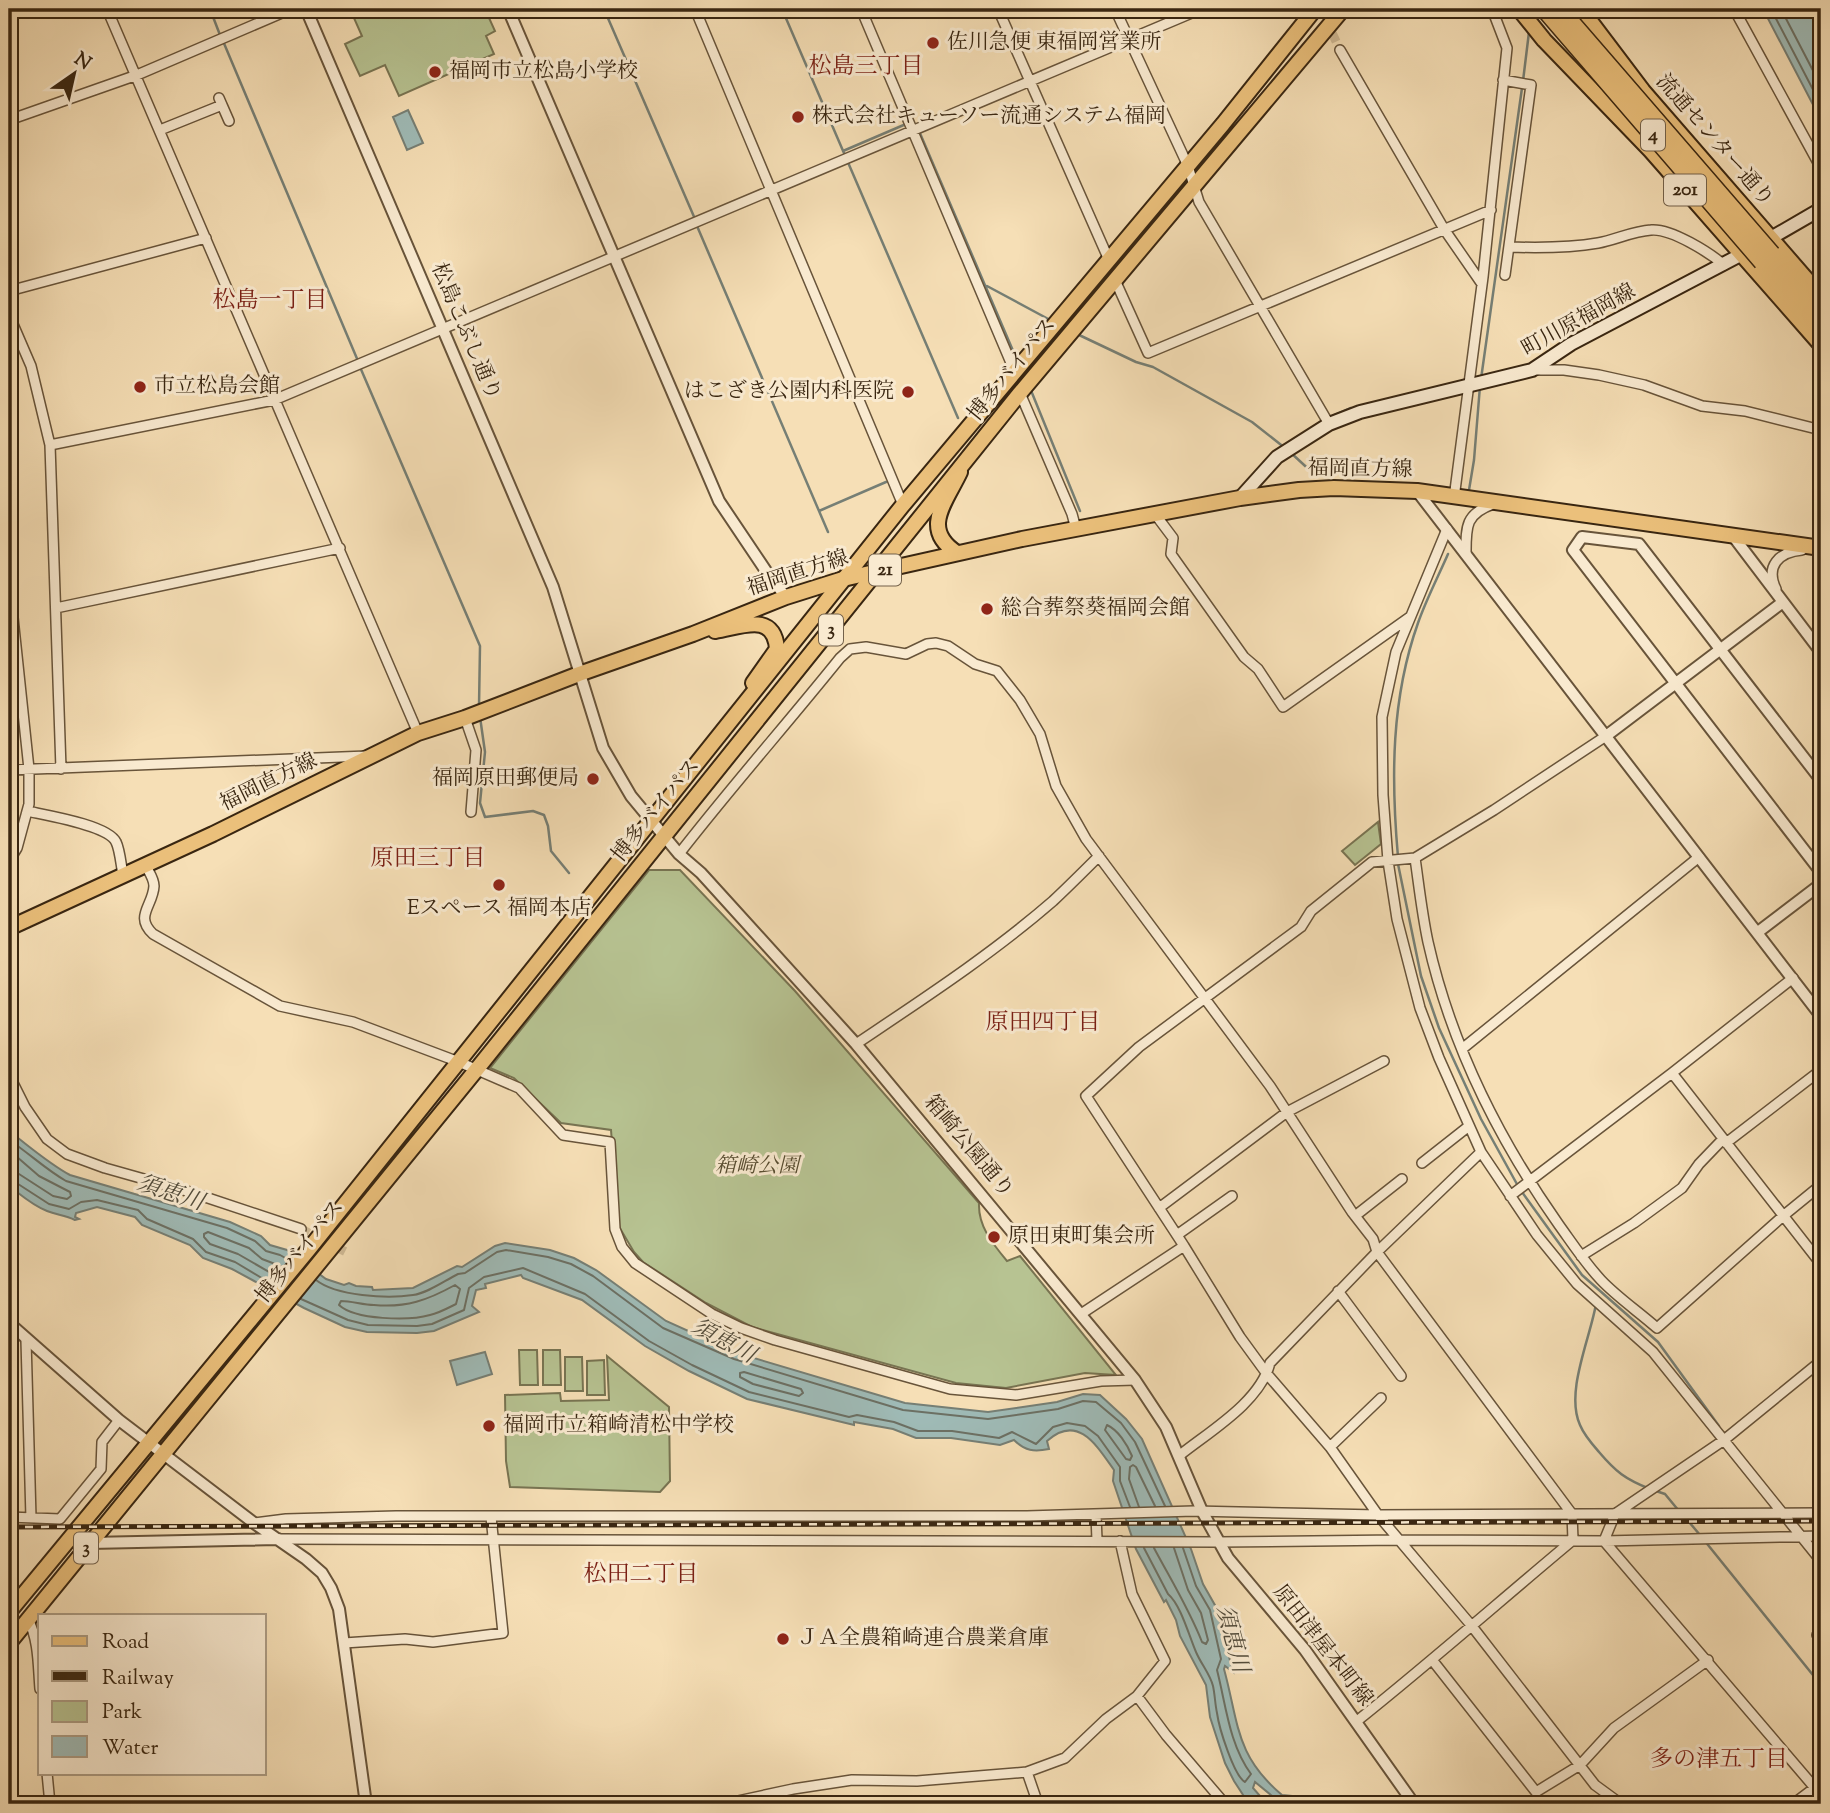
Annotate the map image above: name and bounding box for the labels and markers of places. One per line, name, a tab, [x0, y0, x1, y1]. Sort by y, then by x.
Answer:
place label: 佐川急便 東福岡営業所	[947, 28, 1161, 58]
marker: 佐川急便 東福岡営業所	[925, 35, 941, 51]
place label: 福岡市立松島小学校	[449, 57, 638, 87]
marker: 福岡市立松島小学校	[427, 64, 443, 80]
place label: 株式会社キューソー流通システム福岡	[812, 102, 1166, 132]
marker: 株式会社キューソー流通システム福岡	[790, 109, 806, 125]
place label: 市立松島会館	[154, 372, 280, 402]
place label: はこざき公園内科医院	[684, 377, 894, 407]
marker: 市立松島会館	[132, 379, 148, 395]
marker: はこざき公園内科医院	[900, 384, 916, 400]
place label: 総合葬祭葵福岡会館	[1001, 594, 1190, 624]
marker: 総合葬祭葵福岡会館	[979, 601, 995, 617]
place label: 福岡原田郵便局	[432, 764, 579, 794]
marker: 福岡原田郵便局	[585, 771, 601, 787]
marker: Eスペース 福岡本店	[491, 877, 507, 893]
place label: Eスペース 福岡本店	[407, 894, 591, 924]
place label: 原田東町集会所	[1008, 1222, 1155, 1252]
marker: 原田東町集会所	[986, 1229, 1002, 1245]
place label: 福岡市立箱崎清松中学校	[503, 1411, 734, 1441]
marker: 福岡市立箱崎清松中学校	[481, 1418, 497, 1434]
place label: ＪＡ全農箱崎連合農業倉庫	[797, 1624, 1049, 1654]
marker: ＪＡ全農箱崎連合農業倉庫	[775, 1631, 791, 1647]

